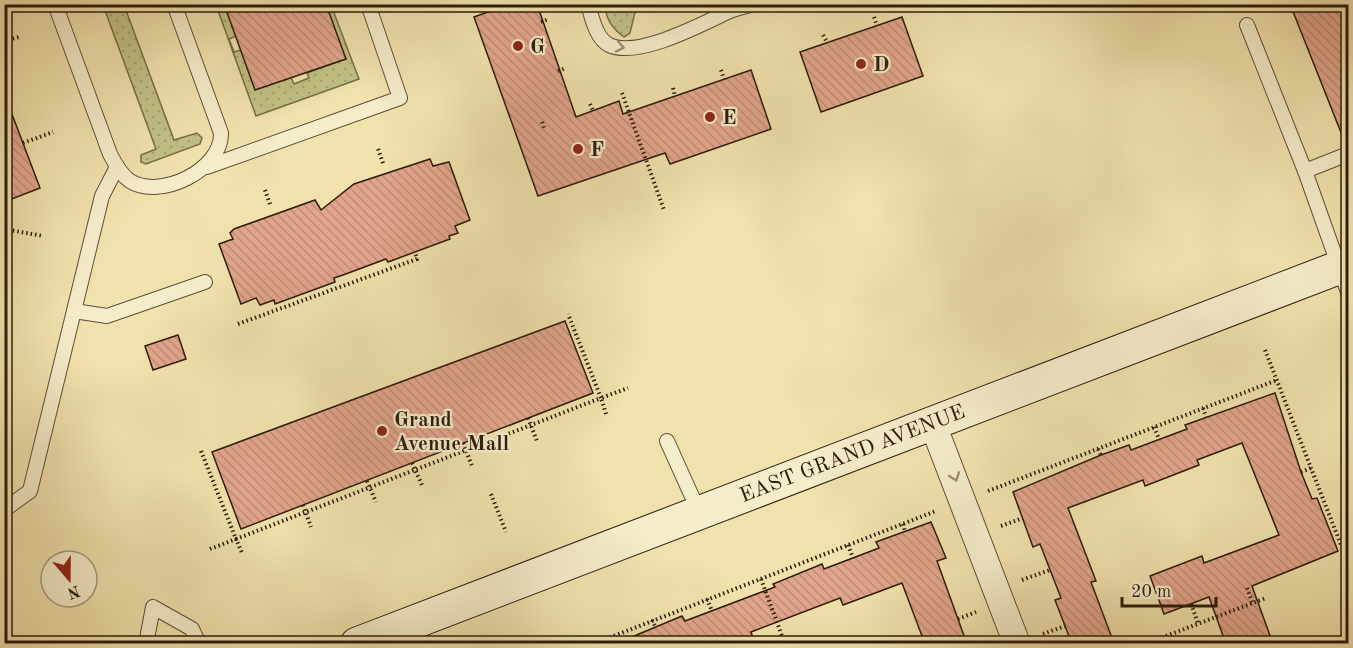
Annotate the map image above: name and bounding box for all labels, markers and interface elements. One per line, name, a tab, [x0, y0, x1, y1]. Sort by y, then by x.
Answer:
place label: G	[530, 37, 545, 58]
marker: G	[511, 39, 525, 53]
one-way arrow	[615, 40, 625, 53]
place label: D	[873, 55, 890, 76]
marker: D	[854, 57, 868, 71]
place label: E	[722, 108, 737, 129]
marker: E	[703, 110, 717, 124]
place label: F	[590, 140, 604, 161]
marker: F	[571, 142, 585, 156]
street label: EAST GRAND AVENUE	[737, 402, 968, 507]
place label: Grand Avenue Mall	[394, 410, 509, 455]
marker: Grand Avenue Mall	[375, 424, 389, 438]
one-way arrow	[947, 471, 960, 481]
north arrow	[39, 549, 99, 609]
scale bar	[1122, 570, 1216, 608]
text: N	[64, 582, 82, 601]
text: 20 m	[1131, 583, 1171, 601]

